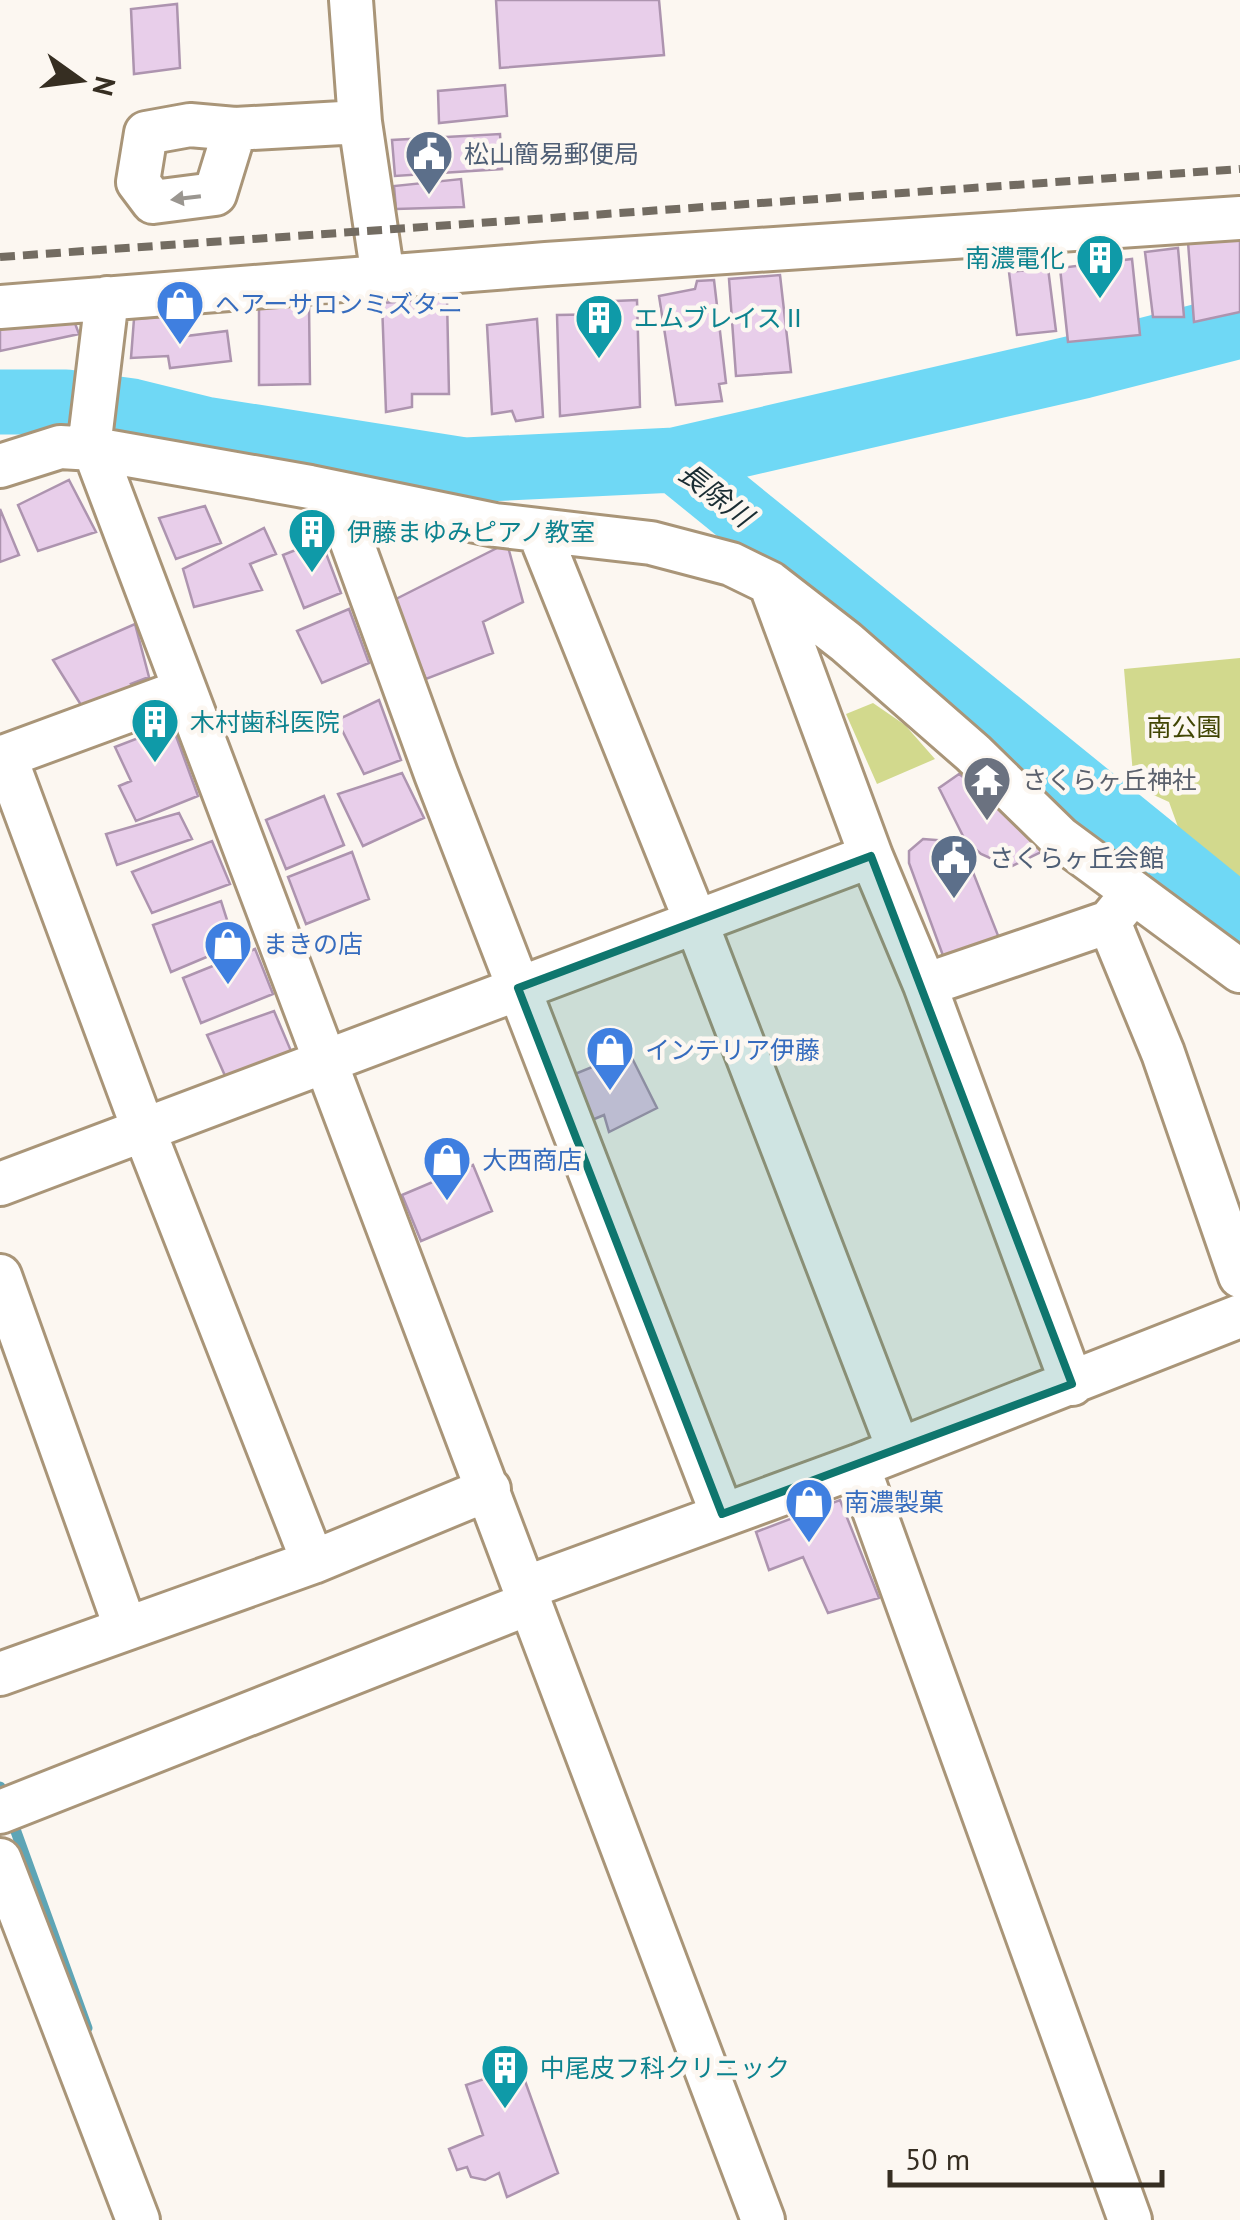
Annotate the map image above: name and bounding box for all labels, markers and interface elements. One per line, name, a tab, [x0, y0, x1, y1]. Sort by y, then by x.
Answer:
north arrow	[30, 30, 130, 130]
text: N	[85, 73, 125, 100]
public building icon: 松山簡易郵便局	[403, 128, 455, 196]
place label: 松山簡易郵便局	[464, 138, 639, 170]
one-way arrow	[170, 190, 201, 206]
building icon: 南濃電化	[1074, 232, 1126, 300]
place label: 南濃電化	[965, 242, 1065, 274]
shop icon: ヘアーサロンミズタニ	[154, 278, 206, 346]
place label: ヘアーサロンミズタニ	[215, 288, 463, 320]
building icon: エムブレイスⅡ	[573, 292, 625, 360]
place label: エムブレイスⅡ	[634, 302, 807, 334]
water label: 長除川	[672, 454, 763, 536]
building icon: 伊藤まゆみピアノ教室	[286, 506, 338, 574]
place label: 伊藤まゆみピアノ教室	[347, 516, 595, 548]
building icon: 木村歯科医院	[129, 696, 181, 764]
place label: 木村歯科医院	[190, 706, 340, 738]
park label: 南公園	[1146, 711, 1222, 743]
temple icon: さくらヶ丘神社	[961, 754, 1013, 822]
place label: さくらヶ丘神社	[1022, 764, 1197, 796]
public building icon: さくらヶ丘会館	[928, 832, 980, 900]
place label: さくらヶ丘会館	[989, 842, 1164, 874]
shop icon: まきの店	[202, 918, 254, 986]
place label: まきの店	[263, 928, 363, 960]
shop icon: インテリア伊藤	[584, 1024, 636, 1092]
place label: インテリア伊藤	[645, 1034, 820, 1066]
shop icon: 大西商店	[421, 1134, 473, 1202]
place label: 大西商店	[482, 1144, 582, 1176]
shop icon: 南濃製菓	[783, 1476, 835, 1544]
place label: 南濃製菓	[844, 1486, 944, 1518]
building icon: 中尾皮フ科クリニック	[479, 2042, 531, 2110]
place label: 中尾皮フ科クリニック	[540, 2052, 790, 2084]
scale bar	[890, 2125, 1162, 2187]
text: 50 m	[905, 2139, 970, 2178]

